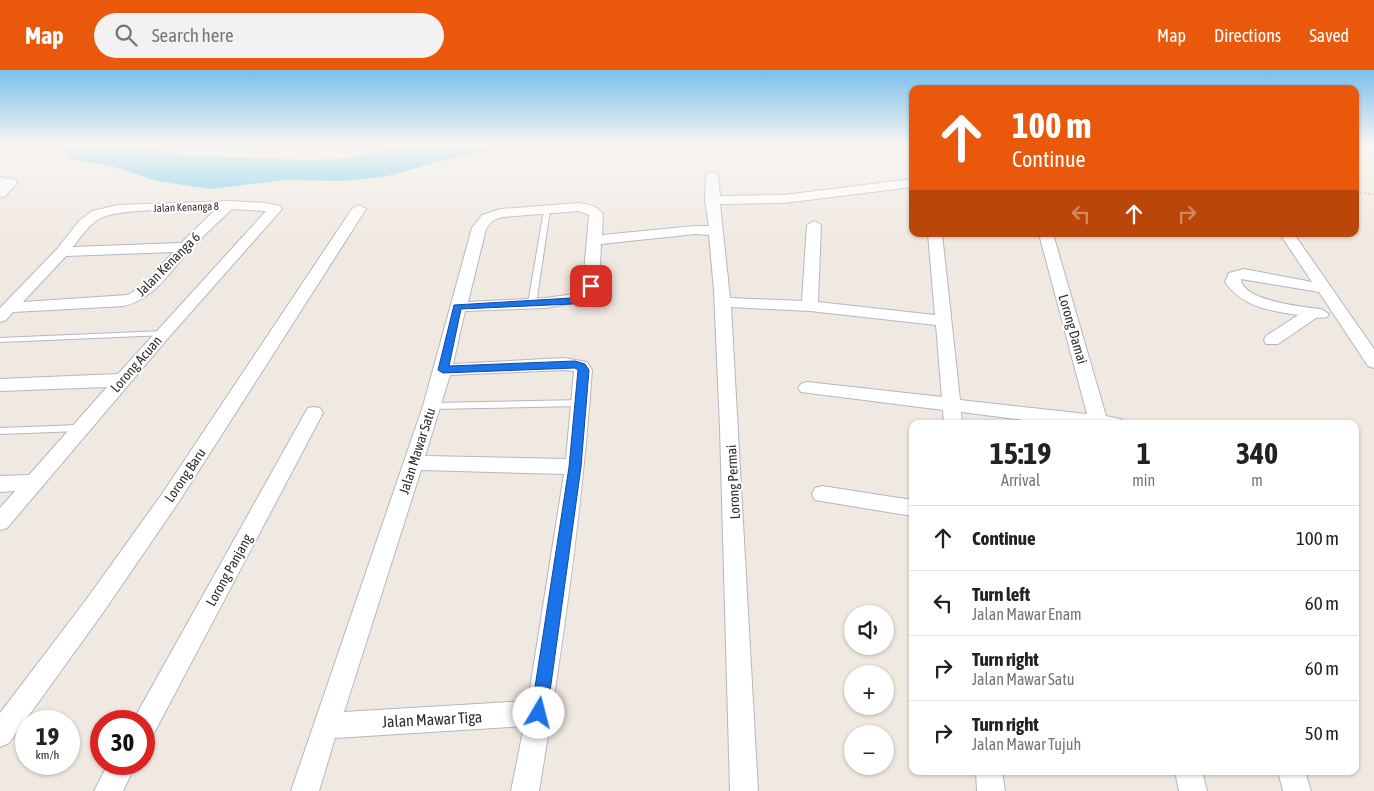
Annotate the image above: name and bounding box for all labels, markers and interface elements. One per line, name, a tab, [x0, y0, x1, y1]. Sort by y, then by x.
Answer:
search box	[94, 13, 444, 58]
icon: search	[112, 21, 140, 49]
text: Map	[25, 22, 64, 49]
text: Search here	[152, 24, 234, 46]
text: Map	[1157, 25, 1186, 46]
text: Directions	[1214, 25, 1281, 46]
text: Saved	[1309, 25, 1349, 46]
icon: ahead	[929, 105, 994, 170]
text: 100 m	[1012, 105, 1091, 145]
text: Continue	[1012, 146, 1086, 172]
street label: Jalan Kenanga 8	[153, 200, 219, 214]
icon: left	[1067, 200, 1095, 228]
icon: ahead	[1120, 200, 1148, 228]
icon: right	[1173, 200, 1201, 228]
street label: Jalan Kenanga 6	[133, 228, 204, 299]
pin	[570, 265, 612, 307]
icon: arrive	[577, 272, 605, 300]
street label: Lorong Damai	[1055, 292, 1091, 366]
street label: Lorong Acuan	[107, 333, 165, 395]
street label: Jalan Mawar Satu	[396, 406, 438, 496]
text: 15:19	[990, 436, 1051, 470]
text: 1	[1137, 436, 1151, 470]
text: 340	[1236, 436, 1278, 470]
street label: Lorong Permai	[723, 444, 743, 520]
street label: Lorong Baru	[161, 445, 209, 505]
text: Arrival	[1001, 471, 1040, 489]
text: min	[1132, 471, 1155, 489]
text: m	[1251, 471, 1263, 489]
icon: ahead	[929, 524, 957, 552]
text: Continue	[972, 527, 1036, 549]
text: 100 m	[1296, 527, 1339, 549]
street label: Lorong Panjang	[203, 531, 255, 609]
text: Turn left	[972, 583, 1030, 605]
icon: left	[929, 589, 957, 617]
text: 60 m	[1305, 592, 1339, 614]
map controls	[844, 605, 894, 775]
button: sound	[844, 605, 894, 655]
text: Jalan Mawar Enam	[972, 605, 1082, 623]
text: Turn right	[972, 648, 1039, 670]
icon: right	[929, 654, 957, 682]
text: 60 m	[1305, 657, 1339, 679]
button: +	[844, 665, 894, 715]
text: Jalan Mawar Satu	[972, 670, 1075, 688]
position arrow	[512, 686, 564, 738]
street label: Jalan Mawar Tiga	[381, 707, 483, 732]
speed limit sign: 30	[90, 710, 155, 775]
text: Turn right	[972, 713, 1039, 735]
icon: right	[929, 719, 957, 747]
text: 19	[36, 722, 59, 750]
text: 50 m	[1305, 722, 1339, 744]
button: −	[844, 725, 894, 775]
text: Jalan Mawar Tujuh	[972, 735, 1081, 753]
text: km/h	[36, 748, 59, 762]

